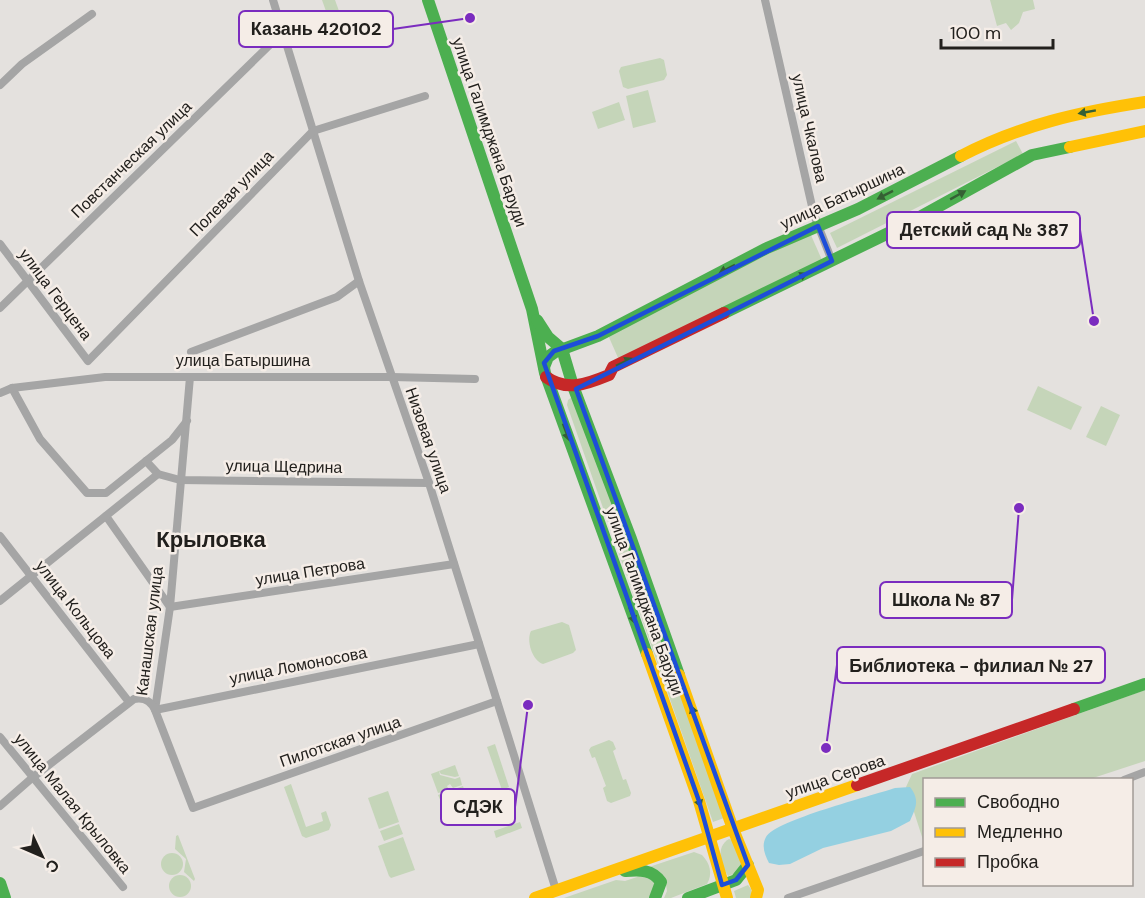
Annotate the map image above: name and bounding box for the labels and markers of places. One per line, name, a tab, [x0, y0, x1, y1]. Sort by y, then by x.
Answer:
callout: Казань 420102	[239, 11, 393, 47]
callout: Детский сад № 387	[887, 212, 1080, 248]
callout: Школа № 87	[880, 582, 1012, 618]
callout: Библиотека - филиал № 27	[837, 647, 1105, 683]
callout: СДЭК	[441, 789, 515, 825]

